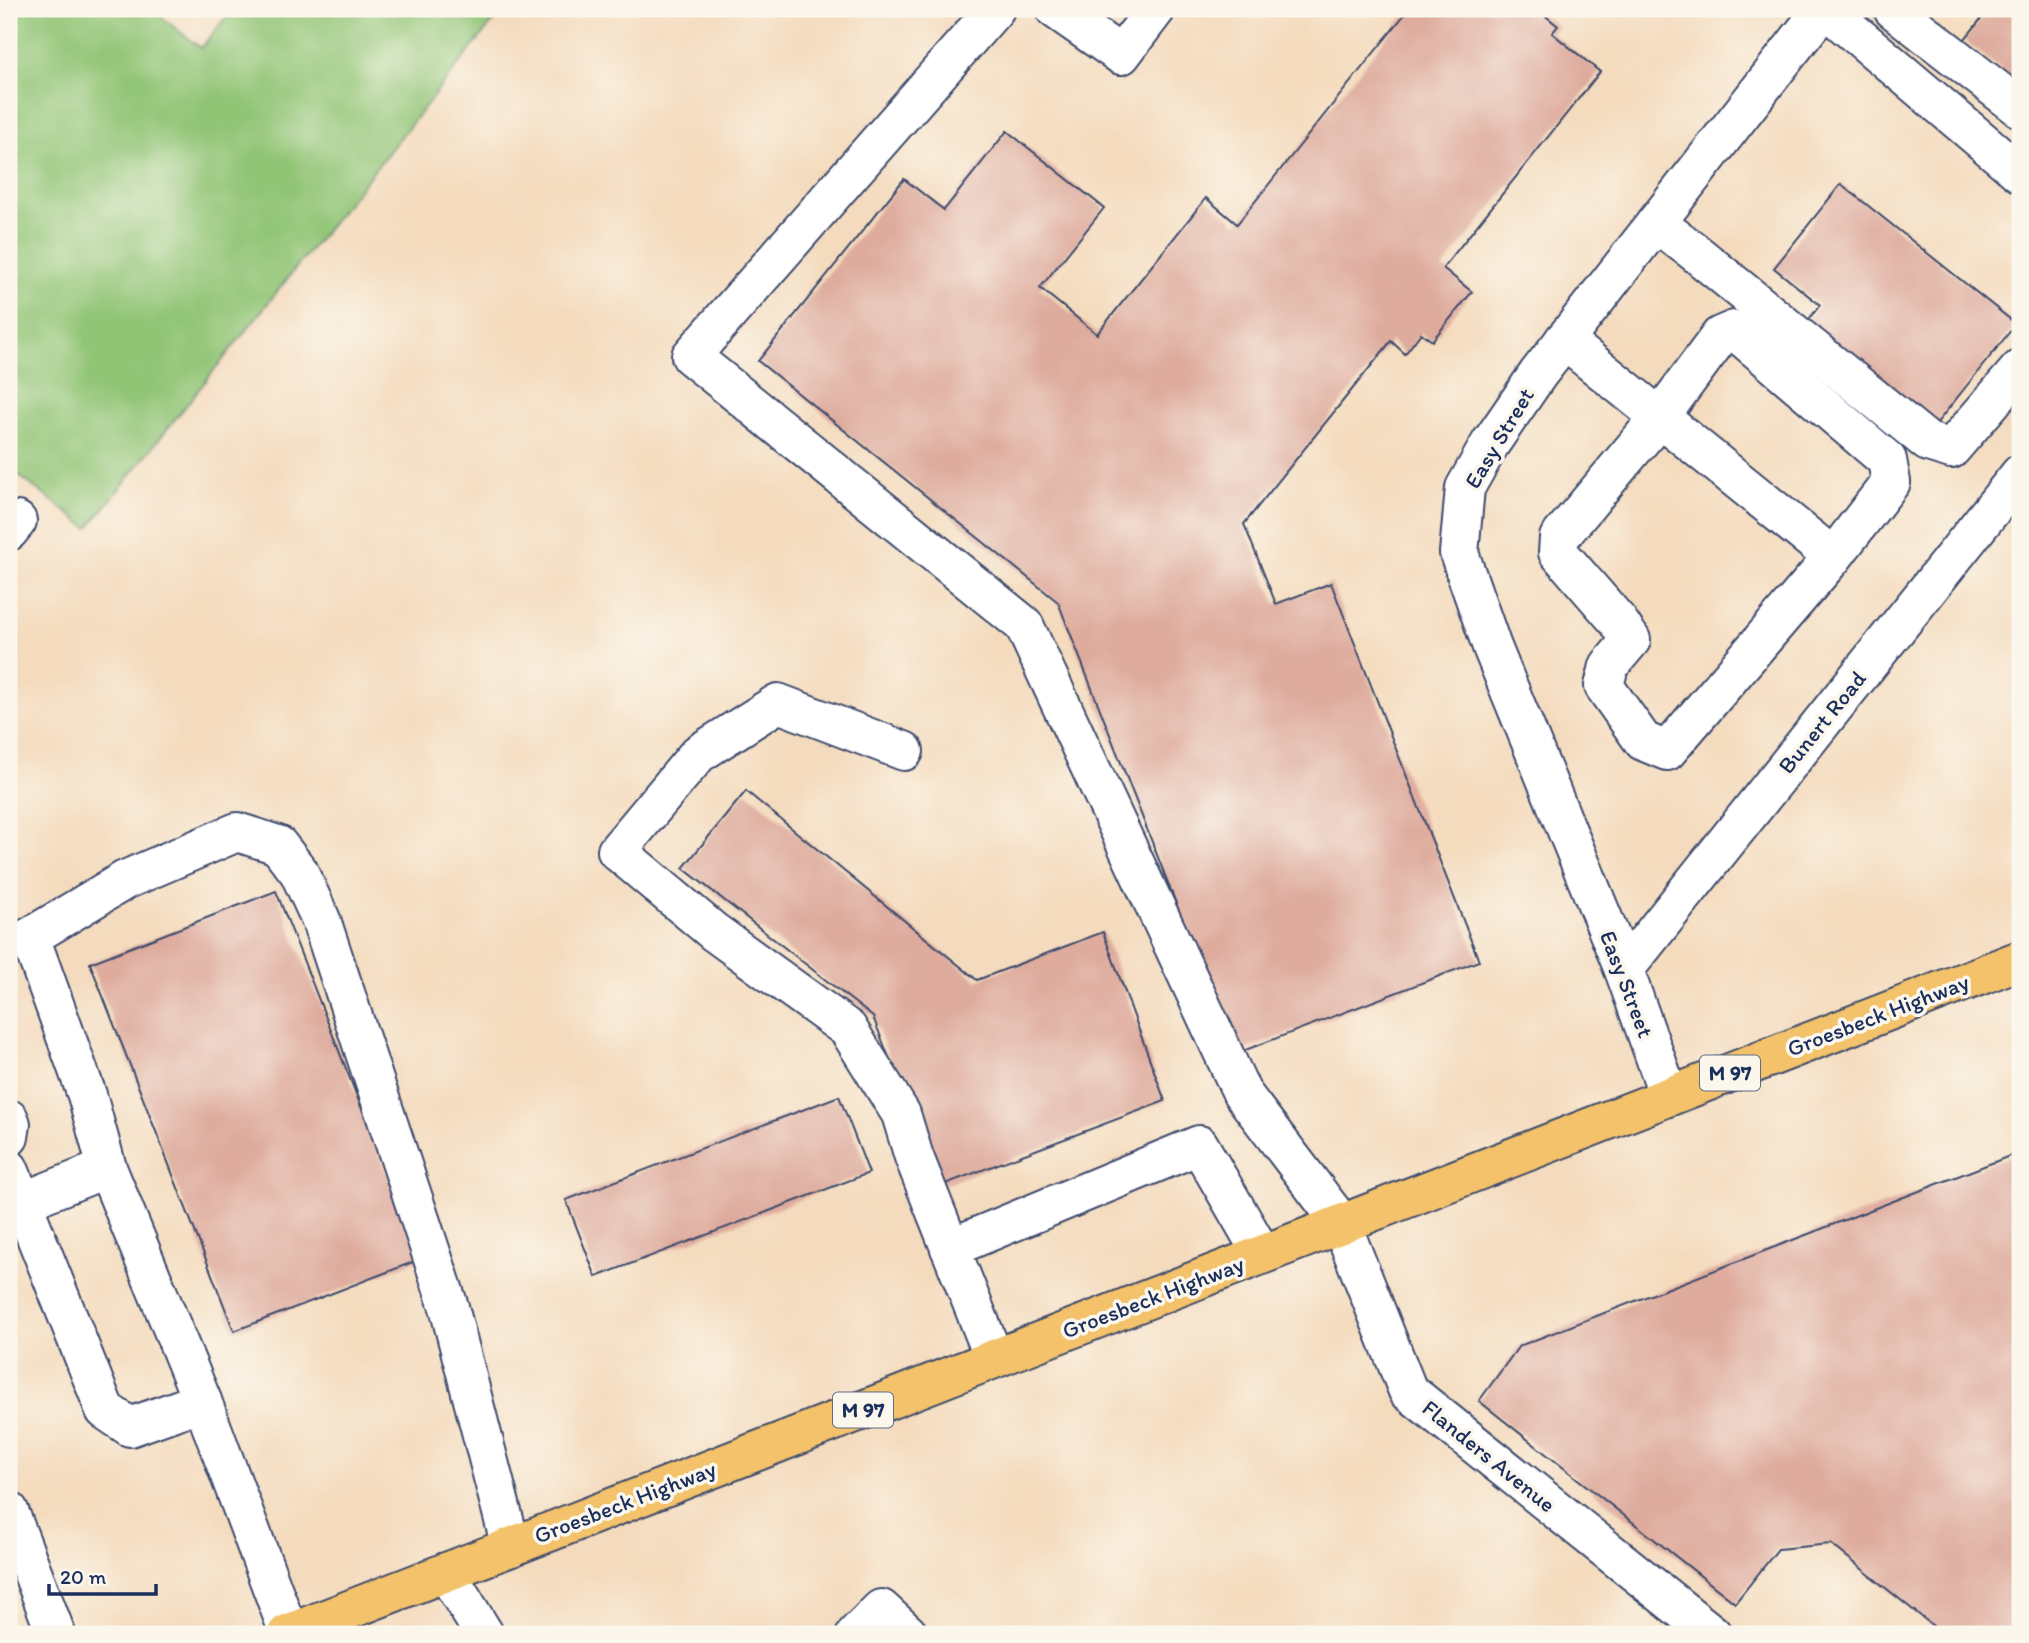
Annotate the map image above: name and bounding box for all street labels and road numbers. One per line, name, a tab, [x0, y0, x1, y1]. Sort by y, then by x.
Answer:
street label: Easy Street	[1458, 382, 1540, 493]
street label: Bunert Road	[1772, 665, 1872, 779]
street label: Easy Street	[1594, 927, 1660, 1042]
street label: Groesbeck Highway	[1783, 967, 1973, 1063]
road number: M 97	[1700, 1056, 1760, 1090]
street label: Groesbeck Highway	[1058, 1249, 1248, 1345]
road number: M 97	[833, 1392, 893, 1428]
street label: Flanders Avenue	[1417, 1394, 1561, 1518]
street label: Groesbeck Highway	[530, 1454, 720, 1550]

